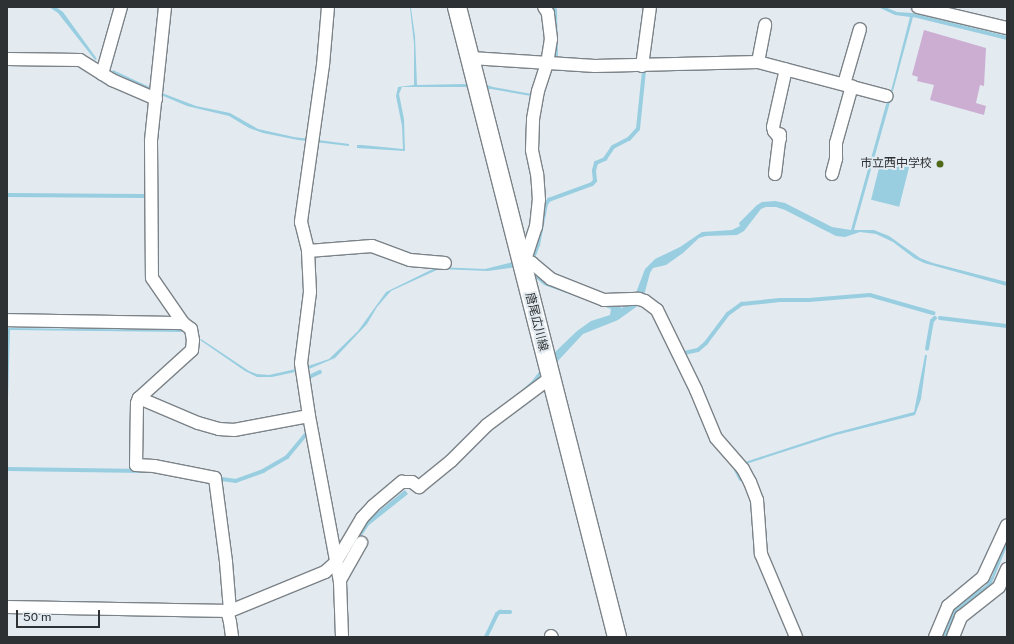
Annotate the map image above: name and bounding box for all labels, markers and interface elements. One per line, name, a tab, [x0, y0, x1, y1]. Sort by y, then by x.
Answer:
place label: 市立西中学校	[860, 157, 932, 171]
marker: 市立西中学校	[935, 159, 945, 169]
street label: 唐尾広川線	[522, 291, 550, 353]
scale bar	[18, 602, 102, 628]
text: 50 m	[23, 610, 51, 624]

